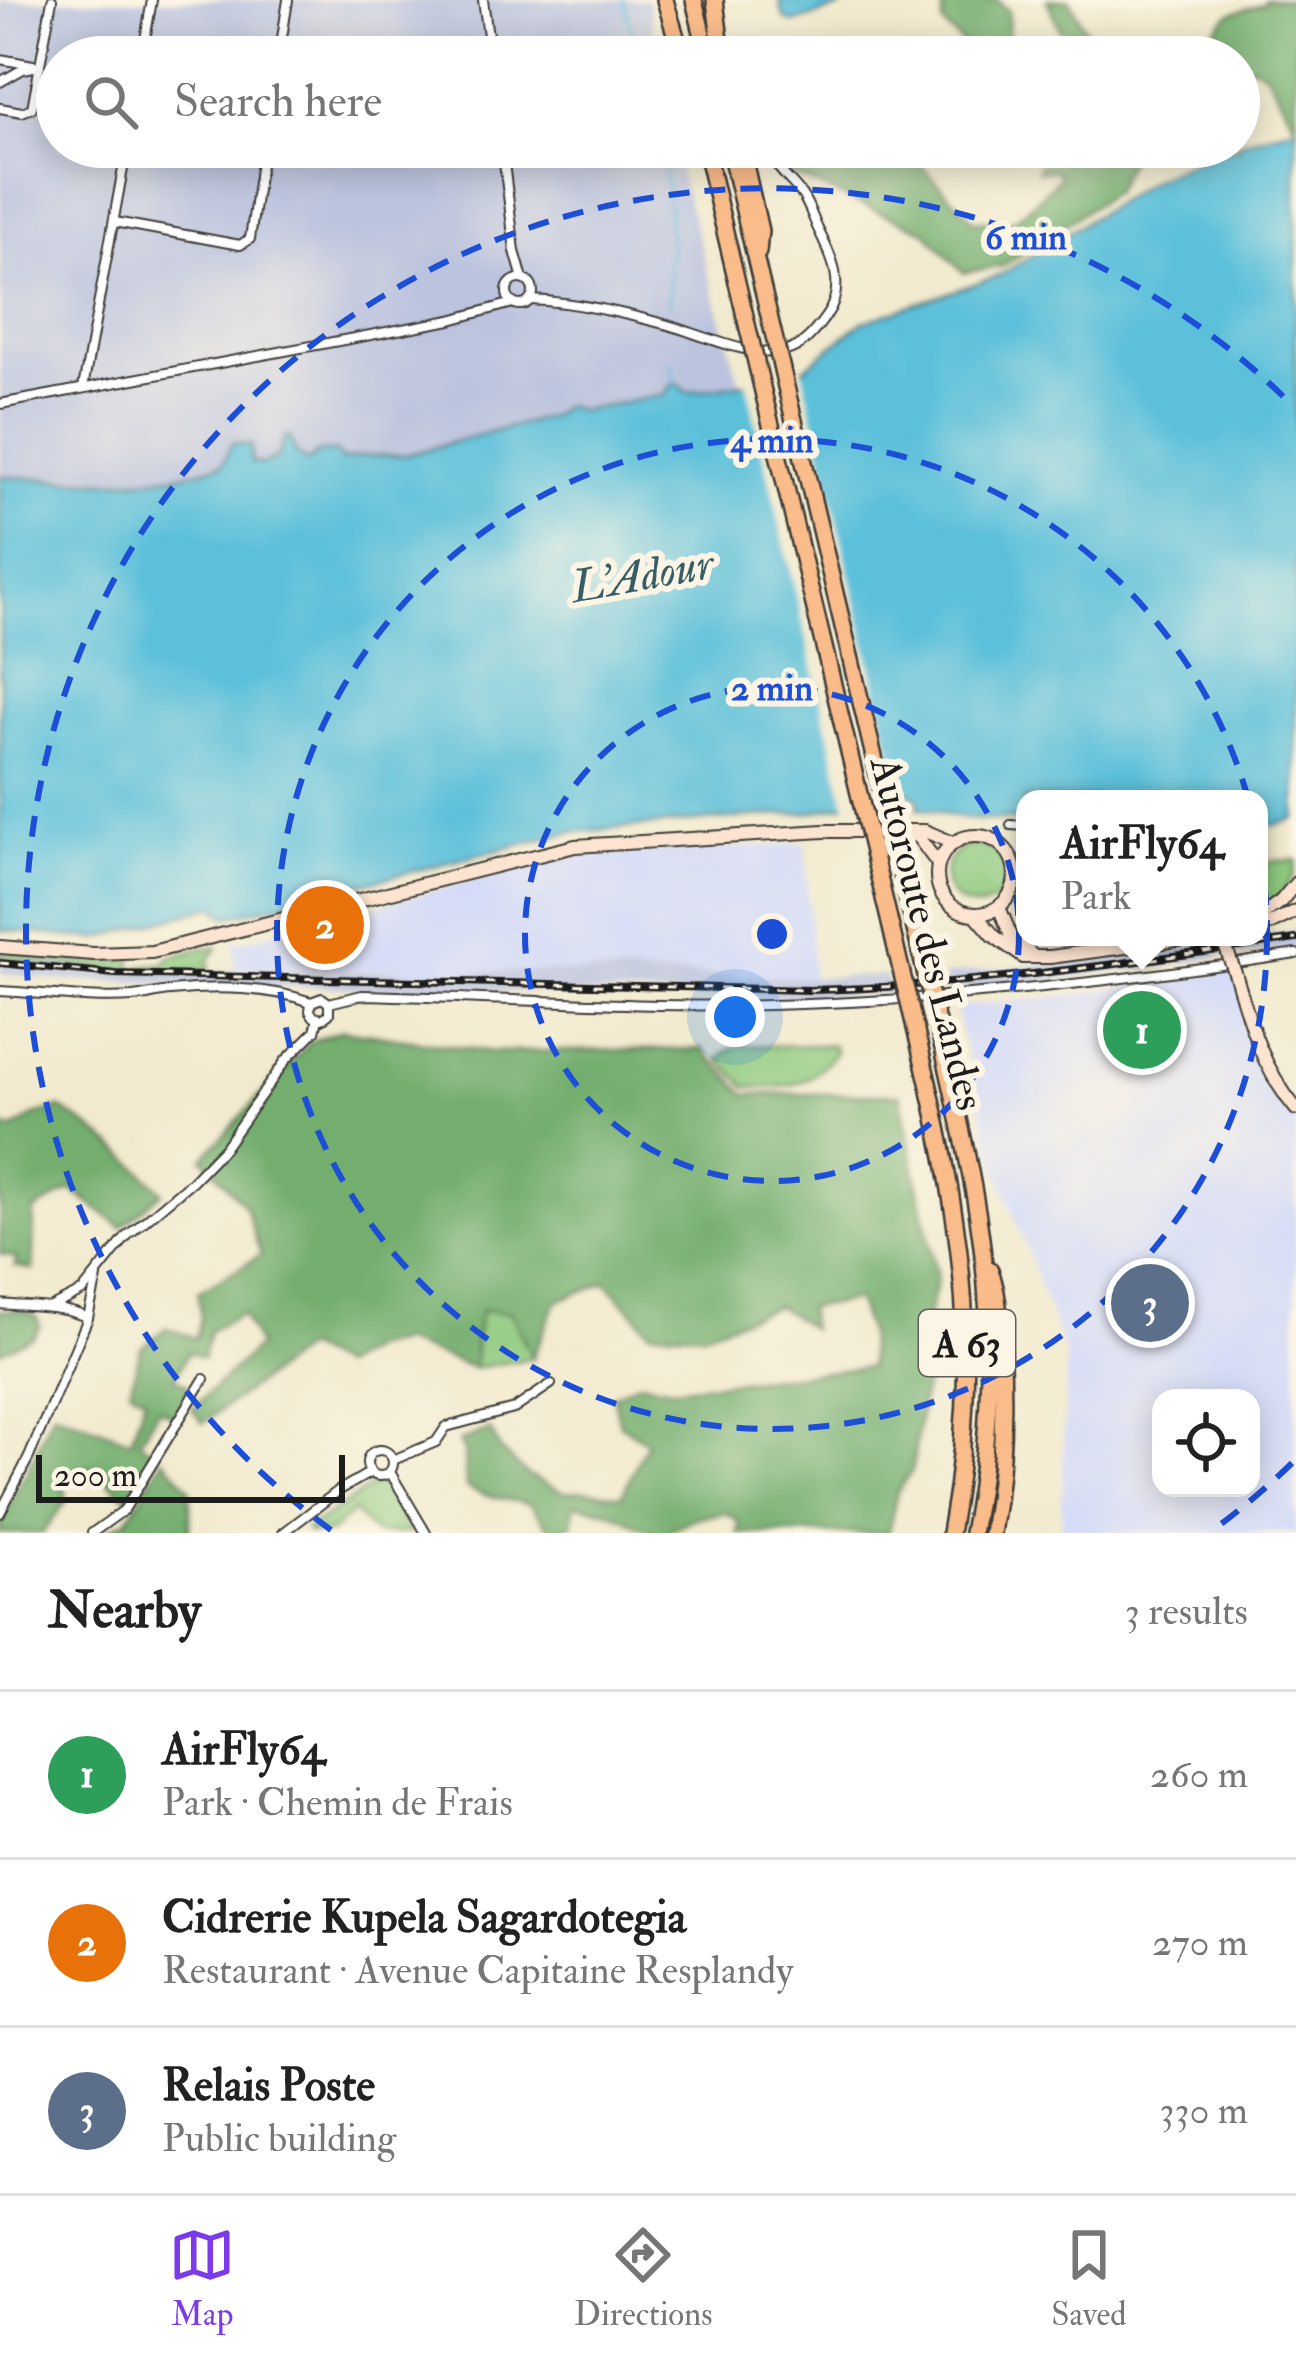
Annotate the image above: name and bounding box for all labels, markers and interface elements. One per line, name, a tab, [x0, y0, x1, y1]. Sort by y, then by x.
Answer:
search box	[36, 36, 1260, 168]
icon: search	[78, 69, 144, 135]
text: Search here	[174, 74, 382, 130]
text: 6 min	[985, 215, 1067, 260]
text: 4 min	[729, 418, 814, 463]
water label: L'Adour	[565, 536, 720, 616]
text: 2 min	[731, 666, 813, 711]
street label: Autoroute des Landes	[858, 750, 996, 1116]
popup	[1016, 790, 1268, 946]
text: AirFly64	[1060, 816, 1224, 872]
text: Park	[1060, 872, 1131, 921]
pin: 2	[286, 880, 364, 970]
centre of rings	[751, 913, 793, 955]
pin: 1	[1103, 985, 1181, 1075]
your location	[705, 987, 765, 1047]
pin: 3	[1111, 1258, 1189, 1348]
road number: A 63	[919, 1310, 1015, 1376]
map controls	[1152, 1389, 1260, 1497]
button: locate	[1152, 1389, 1260, 1497]
scale bar	[36, 1449, 345, 1502]
text: 200 m	[54, 1455, 137, 1496]
text: Nearby	[48, 1579, 201, 1643]
text: 3 results	[1125, 1587, 1248, 1636]
text: AirFly64	[162, 1722, 325, 1778]
text: 1	[80, 1750, 94, 1799]
text: 260 m	[1150, 1750, 1248, 1799]
text: Park · Chemin de Frais	[162, 1778, 513, 1827]
text: Cidrerie Kupela Sagardotegia	[162, 1890, 686, 1946]
text: 2	[77, 1918, 97, 1967]
text: 270 m	[1152, 1918, 1248, 1967]
text: Restaurant · Avenue Capitaine Resplandy	[162, 1946, 793, 1995]
text: Relais Poste	[162, 2058, 375, 2114]
text: 3	[80, 2086, 94, 2135]
text: 330 m	[1160, 2086, 1248, 2135]
text: Public building	[162, 2114, 396, 2163]
tab: Map	[169, 2222, 235, 2335]
tab: Directions	[574, 2222, 713, 2335]
tab: Saved	[1051, 2222, 1127, 2335]

